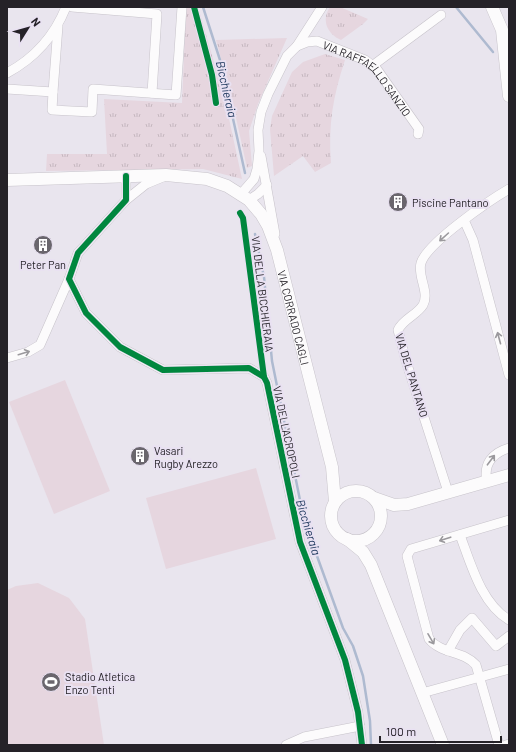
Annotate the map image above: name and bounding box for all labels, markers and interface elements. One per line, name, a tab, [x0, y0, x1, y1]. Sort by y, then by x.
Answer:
north arrow	[8, 8, 48, 48]
text: N	[29, 15, 44, 29]
street label: VIA RAFFAELLO SANZIO	[321, 38, 414, 118]
water label: Bicchieraia	[214, 59, 240, 119]
building icon: Piscine Pantano	[387, 191, 409, 213]
place label: Piscine Pantano	[412, 196, 489, 209]
one-way arrow	[440, 232, 450, 241]
building icon: Peter Pan	[32, 234, 54, 256]
street label: VIA DELLA BICCHIERAIA	[249, 235, 277, 353]
place label: Peter Pan	[20, 258, 66, 271]
street label: VIA CORRADO CAGLI	[276, 269, 312, 366]
street label: VIA DEL PANTANO	[393, 331, 431, 419]
one-way arrow	[495, 331, 502, 344]
one-way arrow	[18, 349, 31, 356]
street label: VIA DELL'ACROPOLI	[271, 385, 303, 479]
place label: Vasari Rugby Arezzo	[154, 444, 218, 470]
building icon: Vasari Rugby Arezzo	[129, 445, 151, 467]
one-way arrow	[486, 455, 495, 466]
water label: Bicchieraia	[294, 497, 324, 557]
one-way arrow	[439, 536, 451, 544]
one-way arrow	[427, 633, 435, 645]
place label: Stadio Atletica Enzo Tenti	[65, 670, 135, 696]
sports icon: Stadio Atletica Enzo Tenti	[40, 671, 62, 693]
scale bar	[380, 718, 501, 744]
text: 100 m	[386, 724, 416, 738]

